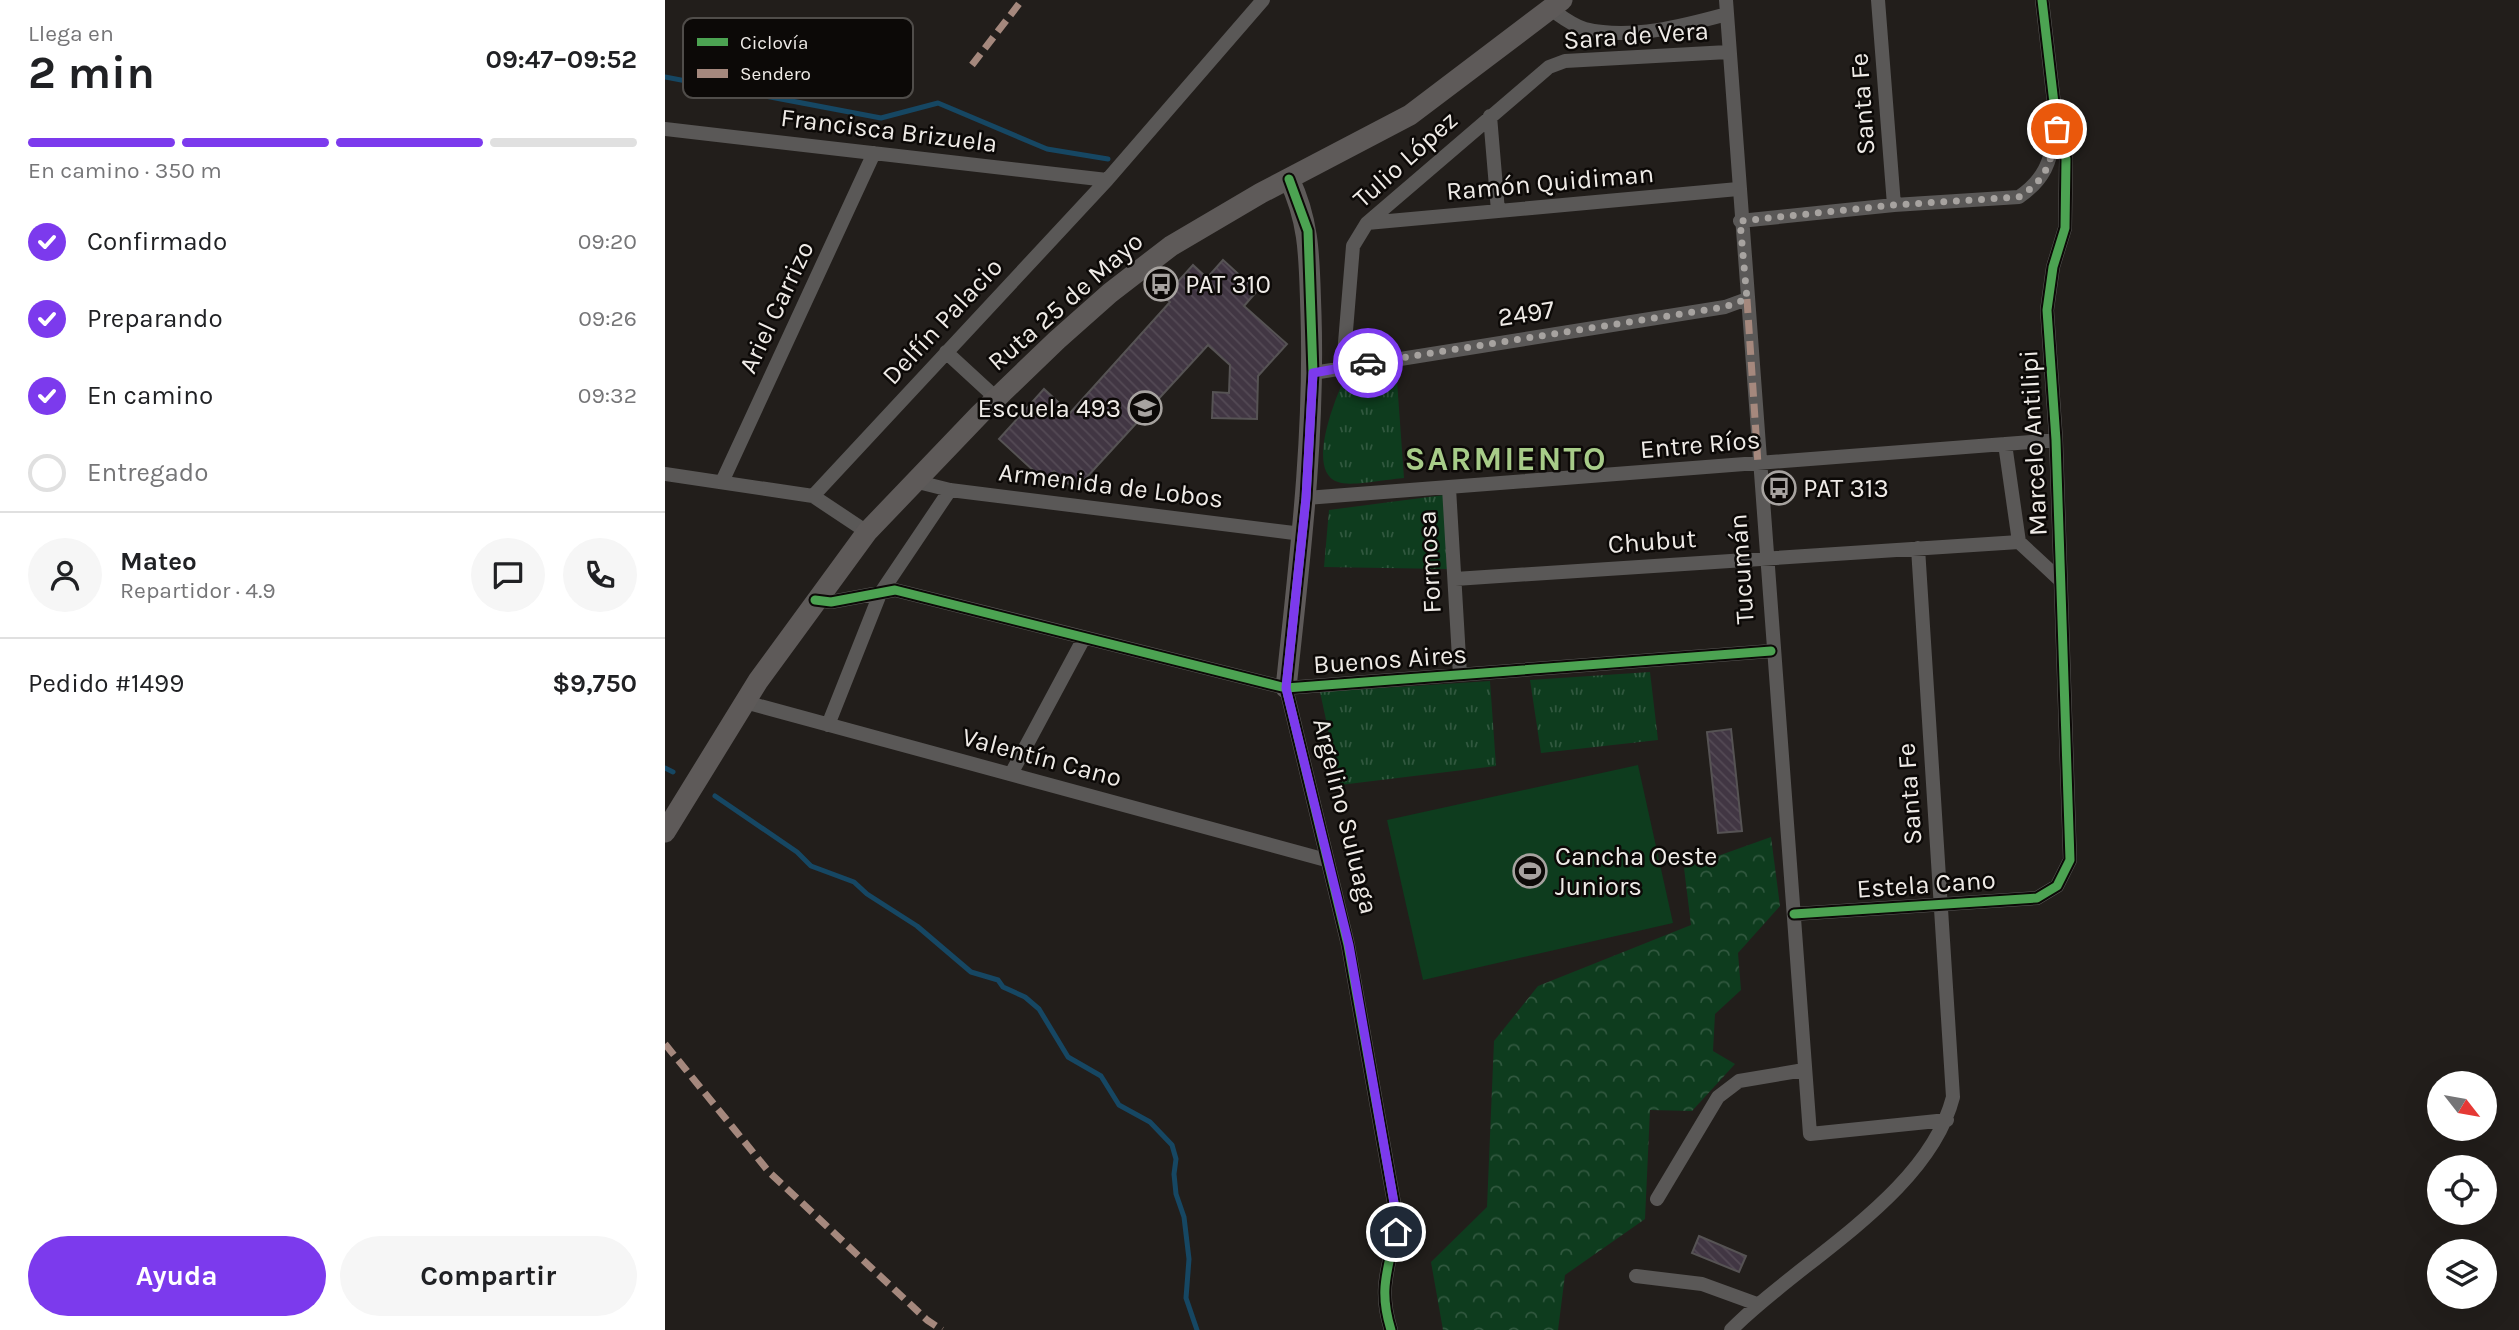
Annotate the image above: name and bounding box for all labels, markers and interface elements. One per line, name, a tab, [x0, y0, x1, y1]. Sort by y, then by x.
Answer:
street label: Sara de Vera	[1562, 15, 1710, 56]
legend	[683, 18, 913, 98]
text: Llega en	[28, 20, 114, 47]
text: Ciclovía	[740, 32, 809, 54]
text: 09:47–09:52	[485, 44, 637, 75]
text: 2 min	[28, 46, 155, 100]
street label: Santa Fe	[1843, 52, 1882, 156]
text: Sendero	[740, 63, 811, 85]
pin	[2027, 99, 2087, 159]
street label: Francisca Brizuela	[779, 102, 999, 159]
street label: Tulio López	[1347, 104, 1464, 214]
icon: bag	[2038, 110, 2076, 148]
text: En camino · 350 m	[28, 157, 222, 184]
street label: Ramón Quidiman	[1445, 158, 1655, 207]
icon: check	[28, 223, 66, 261]
text: Confirmado	[87, 226, 227, 257]
street label: Ruta 25 de Mayo	[981, 226, 1149, 377]
text: 09:20	[578, 228, 637, 255]
street label: Ariel Carrizo	[732, 236, 821, 378]
street label: Delfín Palacio	[876, 252, 1009, 391]
bus stop icon: PAT 310	[1142, 265, 1180, 303]
place label: PAT 310	[1185, 269, 1271, 300]
street label: 2497	[1496, 294, 1557, 333]
icon: check	[28, 300, 66, 338]
text: Preparando	[87, 303, 223, 334]
text: 09:26	[578, 305, 637, 332]
courier	[1333, 328, 1403, 398]
icon: car	[1349, 344, 1387, 382]
street label: Marcelo Antilipi	[2013, 349, 2054, 537]
icon: check	[28, 377, 66, 415]
text: En camino	[87, 380, 213, 411]
text: 09:32	[578, 382, 637, 409]
school or university icon: Escuela 493	[1126, 389, 1164, 427]
place label: Escuela 493	[977, 393, 1121, 424]
street label: Entre Ríos	[1639, 424, 1761, 465]
district label: SARMIENTO	[1405, 440, 1607, 478]
street label: Armenida de Lobos	[997, 456, 1225, 515]
text: Entregado	[87, 457, 208, 488]
bus stop icon: PAT 313	[1760, 469, 1798, 507]
place label: PAT 313	[1803, 473, 1889, 504]
street label: Formosa	[1411, 510, 1448, 614]
street label: Tucumán	[1722, 513, 1761, 625]
street label: Chubut	[1607, 523, 1697, 560]
button: person	[28, 538, 102, 612]
button: chat	[471, 538, 545, 612]
button: phone	[563, 538, 637, 612]
text: Mateo	[120, 546, 197, 577]
text: Repartidor · 4.9	[120, 577, 276, 604]
street label: Buenos Aires	[1312, 639, 1468, 680]
text: Pedido #1499	[28, 668, 184, 699]
text: $9,750	[552, 668, 637, 699]
street label: Argelino Suluaga	[1306, 715, 1385, 917]
street label: Valentín Cano	[959, 721, 1125, 794]
street label: Santa Fe	[1890, 742, 1929, 846]
place label: Cancha Oeste Juniors	[1555, 841, 1717, 902]
sports icon: Cancha Oeste Juniors	[1511, 852, 1549, 890]
street label: Estela Cano	[1855, 864, 1997, 905]
north arrow	[2427, 1071, 2497, 1141]
map controls	[2427, 1071, 2497, 1309]
button: locate	[2427, 1155, 2497, 1225]
pin	[1366, 1202, 1426, 1262]
icon: home	[1377, 1213, 1415, 1251]
button: Ayuda	[28, 1236, 326, 1316]
button: Compartir	[340, 1236, 637, 1316]
button: layers	[2427, 1239, 2497, 1309]

